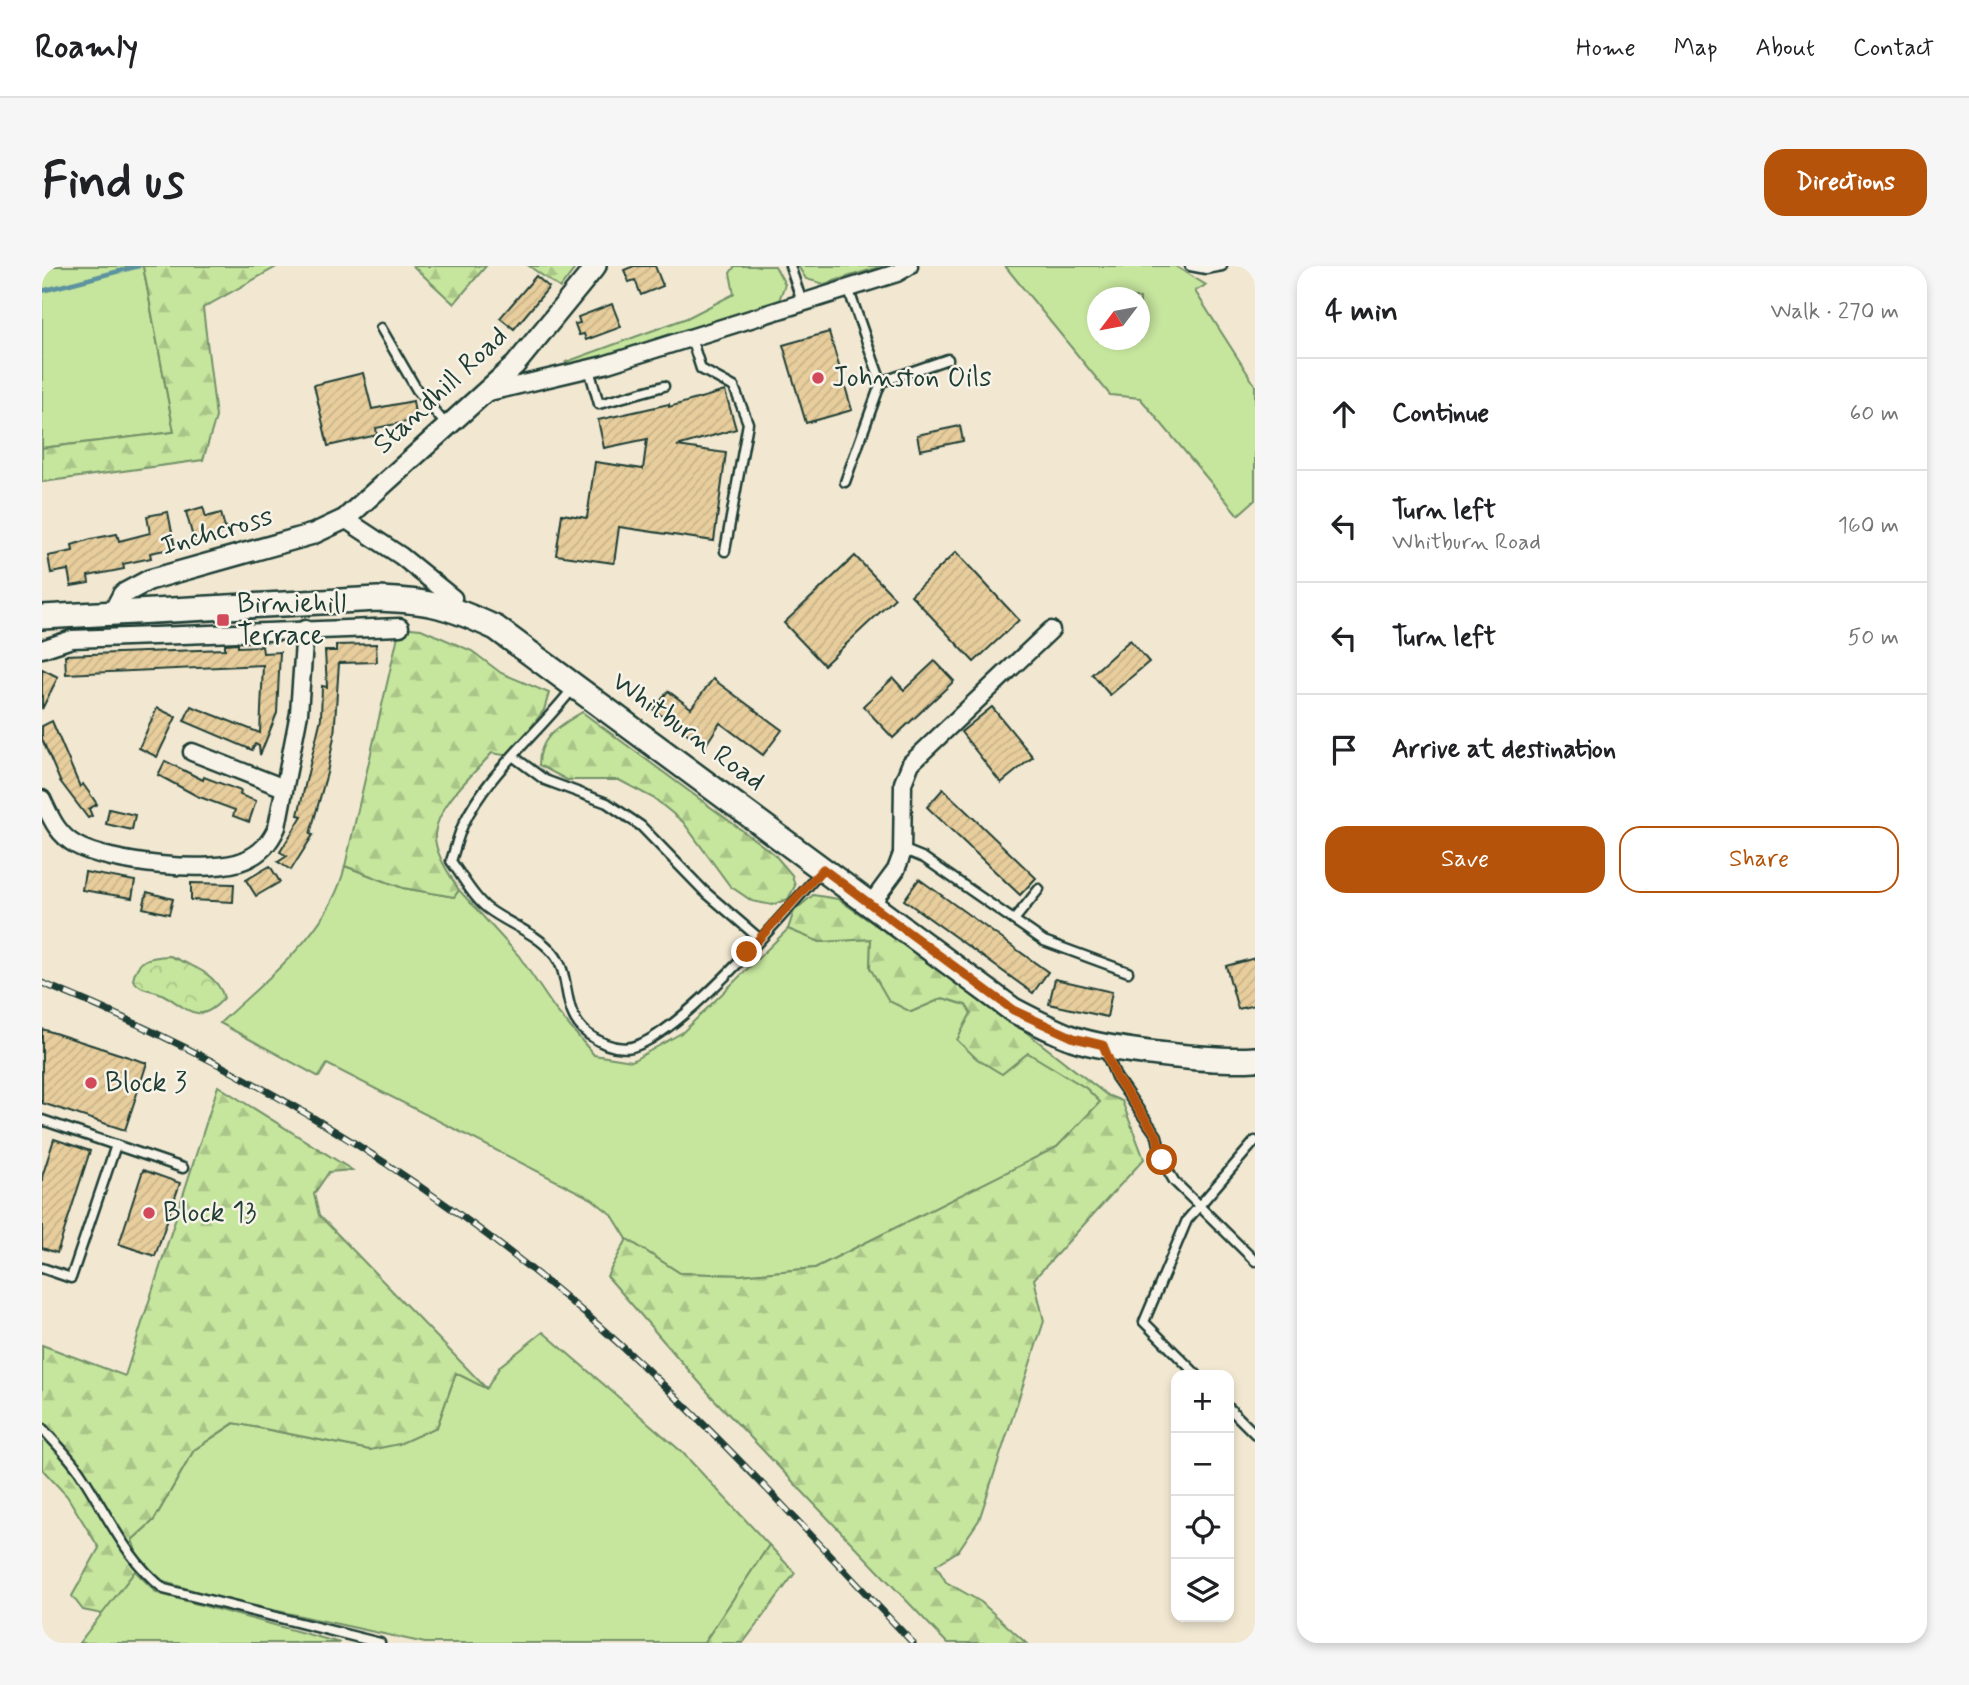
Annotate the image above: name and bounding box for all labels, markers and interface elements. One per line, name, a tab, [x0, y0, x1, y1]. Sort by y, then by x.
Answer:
text: Roamly	[35, 26, 138, 70]
text: Home	[1576, 33, 1636, 64]
text: Map	[1674, 33, 1718, 64]
text: About	[1756, 33, 1815, 64]
text: Contact	[1853, 33, 1934, 64]
button: Directions	[1764, 149, 1927, 216]
text: Find us	[42, 150, 185, 215]
north arrow	[1087, 287, 1150, 350]
text: 4 min	[1325, 292, 1398, 331]
text: Walk · 270 m	[1770, 297, 1899, 327]
street label: Standhill Road	[366, 319, 516, 463]
place label: Johnston Oils	[832, 360, 992, 397]
marker: Johnston Oils	[810, 370, 826, 386]
icon: ahead	[1325, 395, 1363, 433]
text: Continue	[1392, 397, 1489, 431]
text: 60 m	[1850, 399, 1899, 429]
text: Turn left	[1392, 494, 1496, 528]
street label: Inchcross	[157, 498, 277, 566]
icon: left	[1325, 507, 1363, 545]
text: 160 m	[1838, 511, 1899, 541]
text: Whitburn Road	[1392, 528, 1541, 558]
place label: Birniehill Terrace	[237, 586, 346, 655]
marker: Birniehill Terrace	[215, 612, 231, 628]
icon: left	[1325, 619, 1363, 657]
text: Turn left	[1392, 621, 1496, 655]
text: 50 m	[1848, 623, 1899, 653]
street label: Whitburn Road	[604, 664, 772, 800]
icon: arrive	[1325, 731, 1363, 769]
text: Arrive at destination	[1392, 733, 1616, 767]
button: Save	[1325, 826, 1605, 893]
button: Share	[1619, 826, 1899, 893]
route end	[731, 936, 762, 967]
place label: Block 3	[105, 1065, 187, 1102]
marker: Block 3	[83, 1075, 99, 1091]
route start	[1146, 1144, 1177, 1175]
place label: Block 13	[163, 1195, 257, 1232]
marker: Block 13	[141, 1205, 157, 1221]
map controls	[1171, 1370, 1234, 1622]
button: +	[1171, 1370, 1234, 1433]
button: −	[1171, 1433, 1234, 1496]
button: locate	[1171, 1496, 1234, 1559]
button: layers	[1171, 1559, 1234, 1622]

